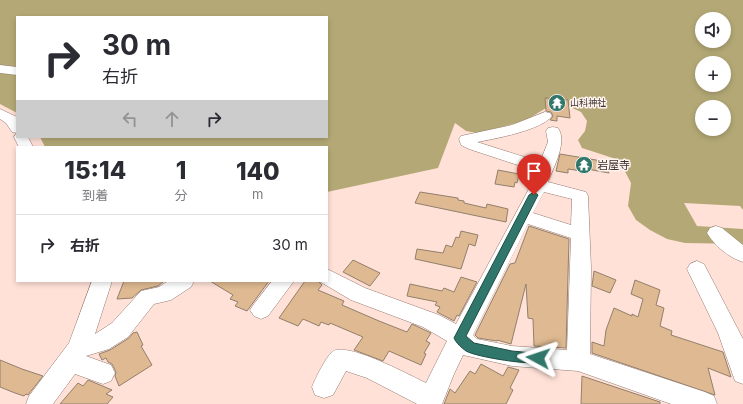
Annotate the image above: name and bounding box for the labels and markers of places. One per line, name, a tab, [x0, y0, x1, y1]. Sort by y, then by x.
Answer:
temple icon: 山科神社	[547, 93, 567, 113]
place label: 山科神社	[570, 97, 606, 108]
pin	[517, 154, 551, 195]
temple icon: 岩屋寺	[574, 155, 594, 175]
place label: 岩屋寺	[597, 158, 630, 172]

